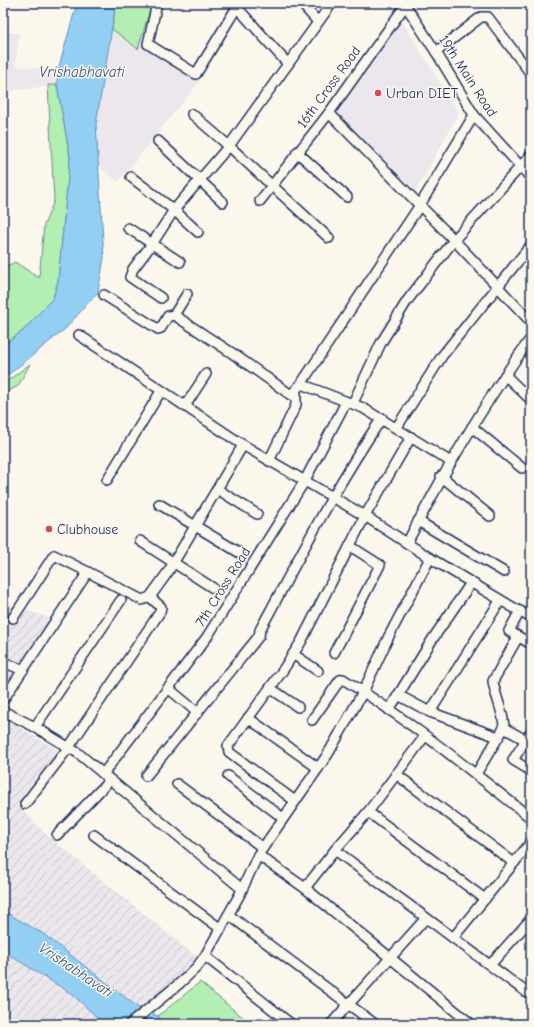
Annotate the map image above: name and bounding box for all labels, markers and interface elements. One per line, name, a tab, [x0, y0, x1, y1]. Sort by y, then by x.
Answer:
street label: 19th Main Road	[435, 32, 501, 120]
street label: 16th Cross Road	[294, 43, 364, 131]
water label: Vrishabhavati	[39, 63, 125, 81]
place label: Urban DIET	[386, 85, 459, 102]
marker: Urban DIET	[373, 88, 383, 98]
place label: Clubhouse	[57, 521, 118, 538]
marker: Clubhouse	[44, 524, 54, 534]
street label: 7th Cross Road	[192, 544, 254, 630]
water label: Vrishabhavati	[36, 939, 117, 1002]

